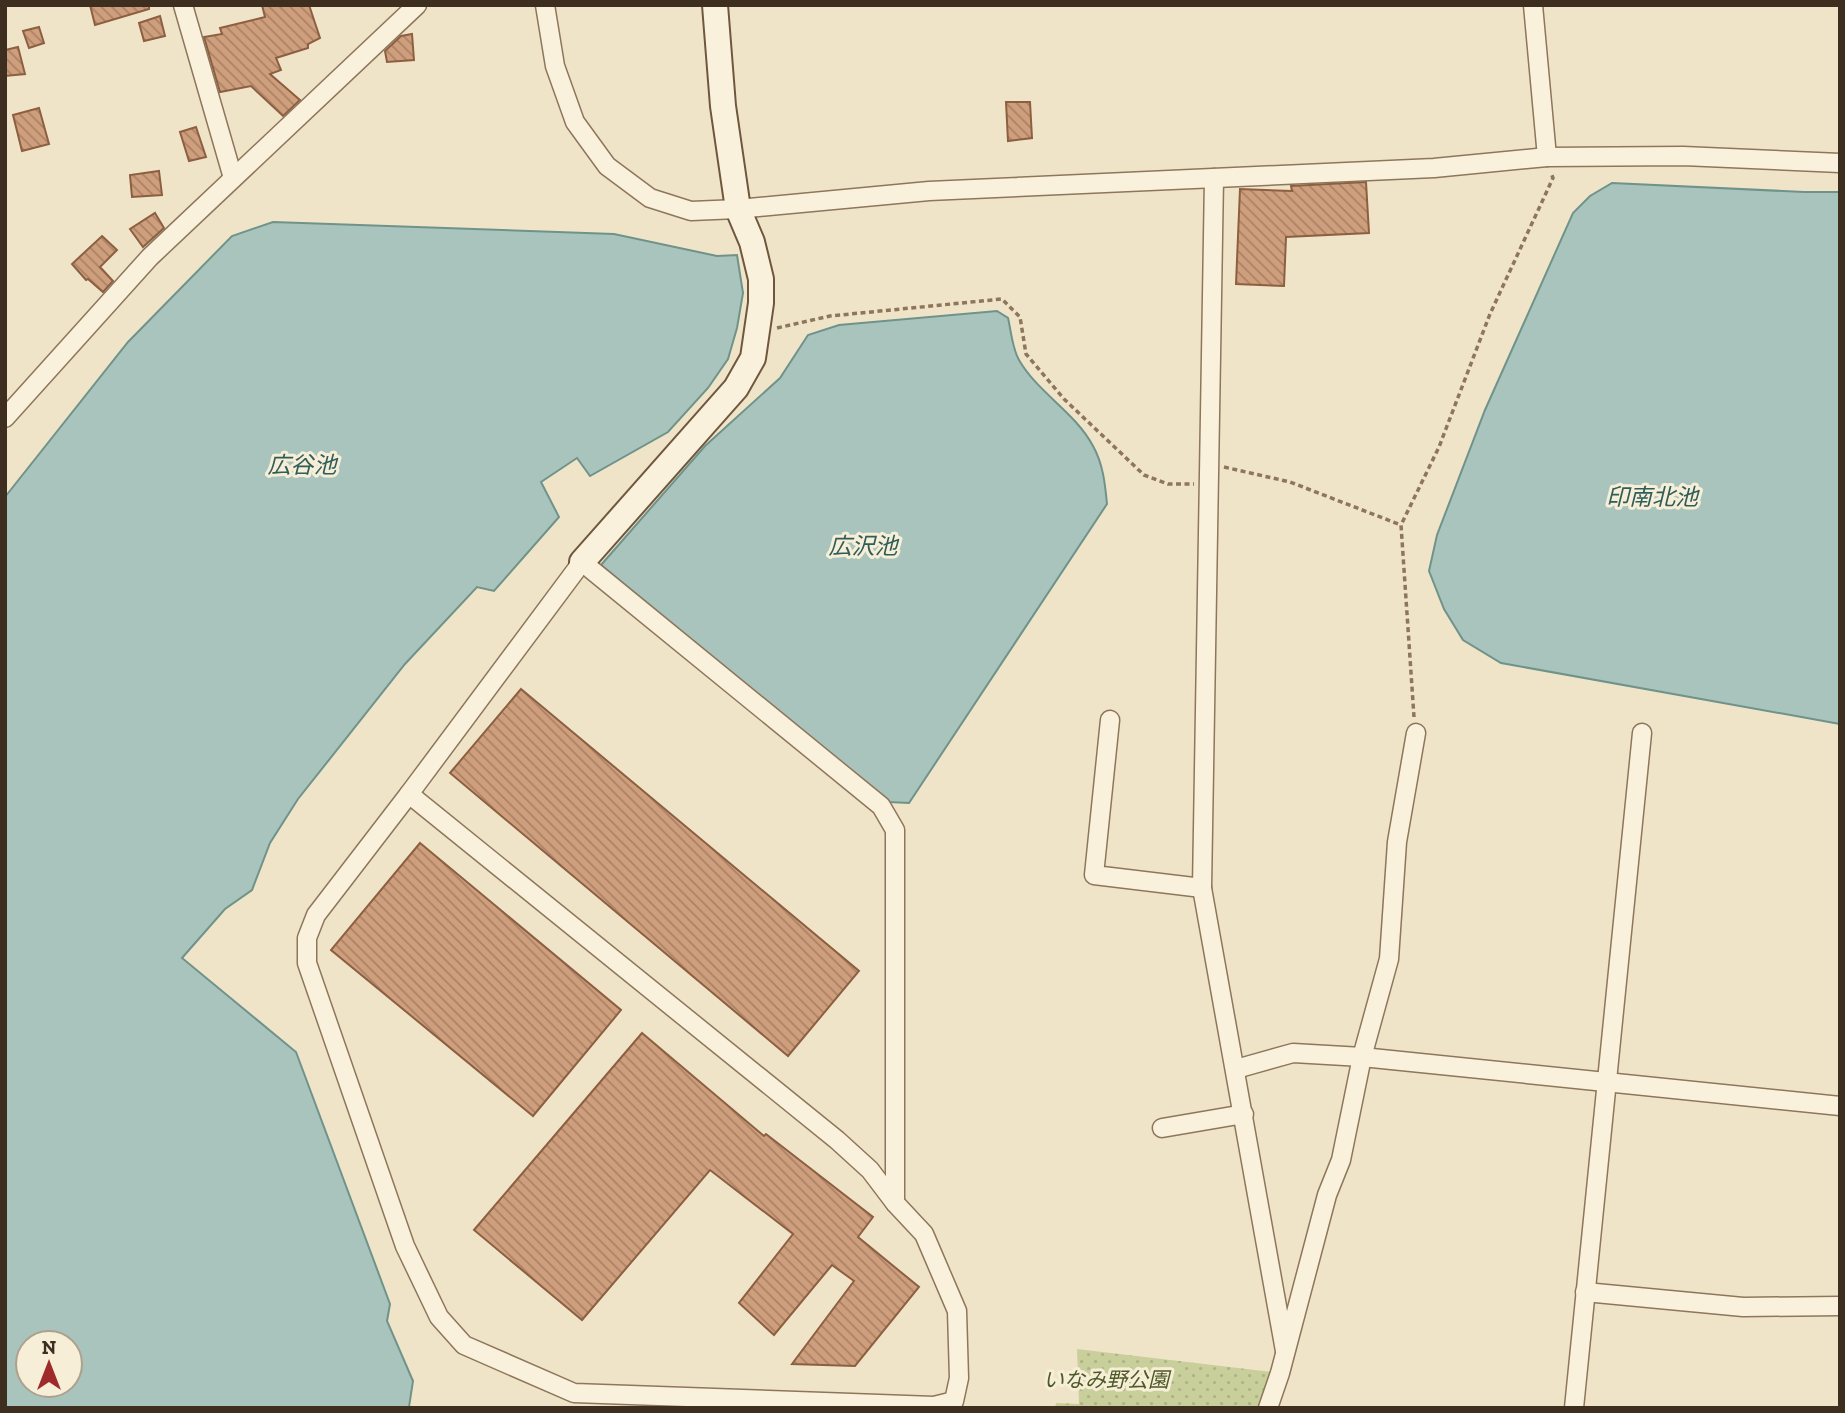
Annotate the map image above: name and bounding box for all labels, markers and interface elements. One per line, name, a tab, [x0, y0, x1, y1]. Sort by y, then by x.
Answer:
water label: 広谷池	[268, 451, 339, 479]
water label: 印南北池	[1606, 483, 1700, 511]
water label: 広沢池	[829, 532, 900, 560]
north arrow	[14, 1329, 84, 1399]
text: N	[42, 1336, 56, 1359]
park label: いなみ野公園	[1043, 1367, 1172, 1392]

